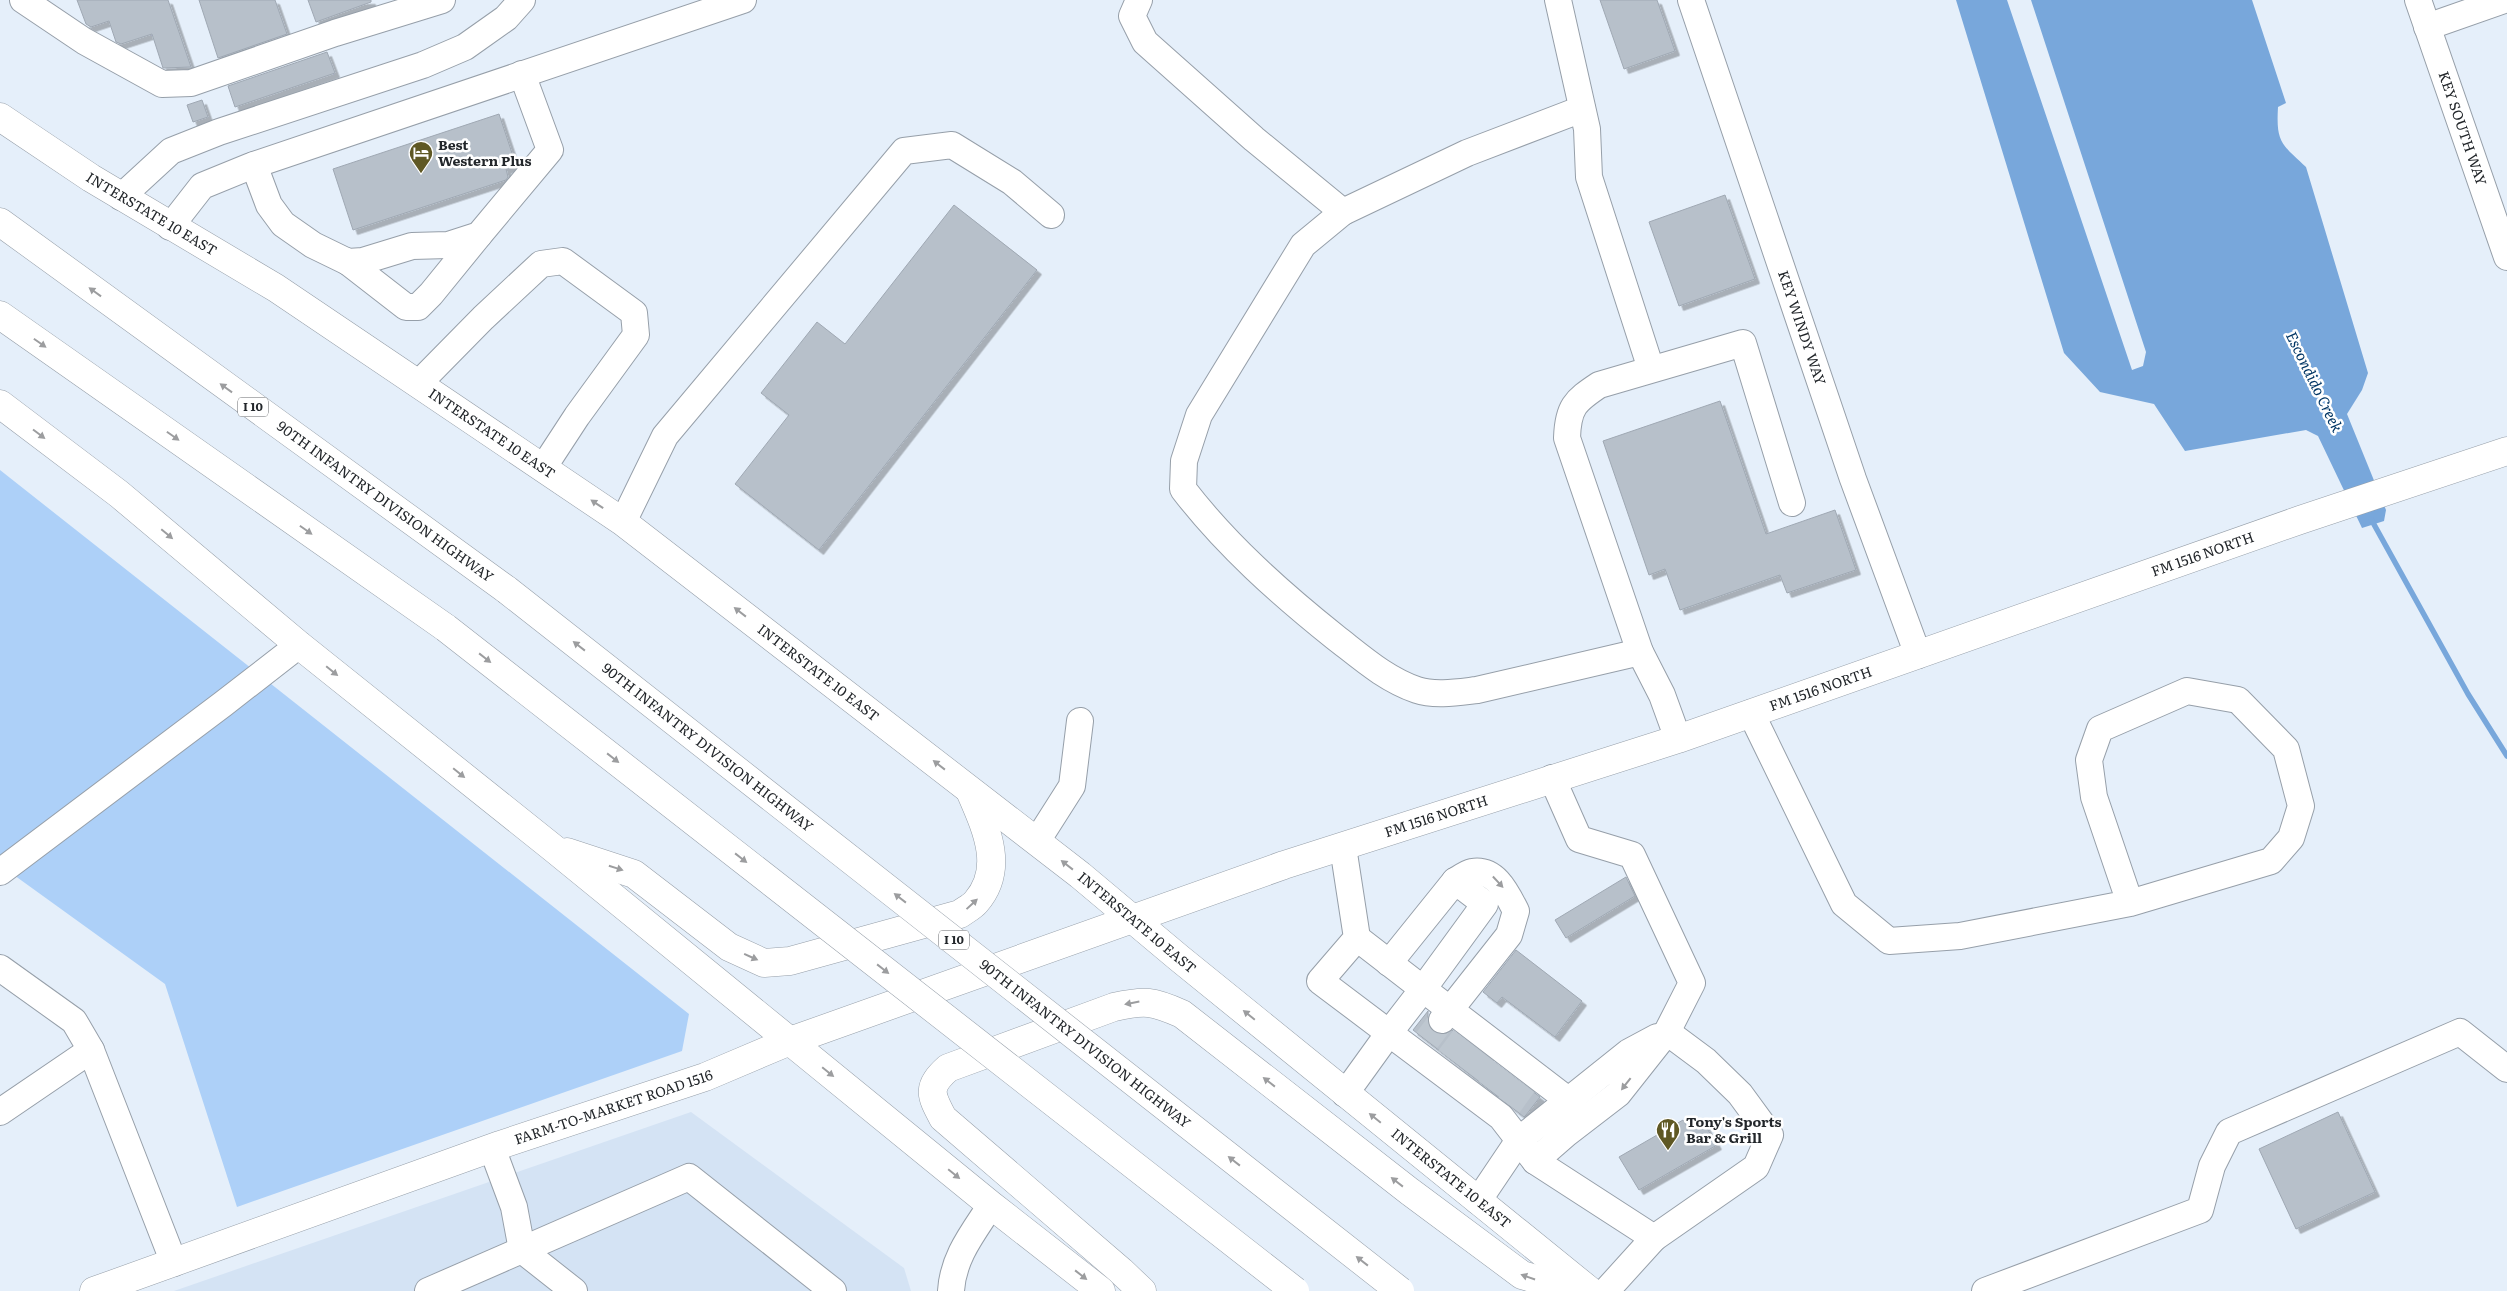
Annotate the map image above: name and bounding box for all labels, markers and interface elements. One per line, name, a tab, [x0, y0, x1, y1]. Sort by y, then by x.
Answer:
street label: KEY SOUTH WAY	[2434, 68, 2493, 188]
place label: Best Western Plus	[438, 134, 532, 170]
hotel icon: Best Western Plus	[408, 140, 434, 174]
street label: INTERSTATE 10 EAST	[83, 167, 221, 260]
street label: KEY WINDY WAY	[1774, 267, 1832, 388]
one-way arrow	[88, 287, 102, 297]
water label: Escondido Creek	[2281, 327, 2350, 436]
one-way arrow	[33, 338, 47, 348]
one-way arrow	[219, 383, 233, 393]
street label: INTERSTATE 10 EAST	[425, 383, 560, 483]
road number: I 10	[238, 398, 268, 417]
street label: 90TH INFANTRY DIVISION HIGHWAY	[273, 415, 498, 586]
one-way arrow	[32, 428, 45, 439]
one-way arrow	[166, 431, 180, 441]
one-way arrow	[590, 500, 603, 509]
one-way arrow	[299, 525, 313, 535]
street label: FM 1516 NORTH	[2148, 526, 2256, 581]
one-way arrow	[160, 528, 172, 540]
one-way arrow	[734, 607, 747, 618]
street label: INTERSTATE 10 EAST	[754, 619, 884, 725]
one-way arrow	[573, 641, 586, 652]
one-way arrow	[478, 652, 491, 663]
street label: 90TH INFANTRY DIVISION HIGHWAY	[598, 658, 818, 836]
street label: FM 1516 NORTH	[1766, 661, 1874, 715]
one-way arrow	[325, 666, 338, 677]
one-way arrow	[606, 753, 620, 763]
one-way arrow	[932, 760, 946, 770]
one-way arrow	[452, 767, 465, 778]
street label: FM 1516 NORTH	[1382, 789, 1490, 841]
one-way arrow	[734, 853, 748, 863]
one-way arrow	[1061, 859, 1074, 870]
one-way arrow	[609, 865, 624, 873]
street label: INTERSTATE 10 EAST	[1074, 866, 1201, 977]
one-way arrow	[1492, 876, 1504, 888]
one-way arrow	[894, 893, 907, 904]
one-way arrow	[965, 898, 978, 909]
road number: I 10	[939, 930, 969, 950]
one-way arrow	[744, 953, 758, 961]
street label: 90TH INFANTRY DIVISION HIGHWAY	[976, 954, 1195, 1132]
one-way arrow	[876, 963, 889, 974]
one-way arrow	[1124, 1000, 1140, 1008]
one-way arrow	[1243, 1010, 1256, 1021]
street label: FARM-TO-MARKET ROAD 1516	[511, 1064, 716, 1149]
one-way arrow	[821, 1066, 834, 1077]
one-way arrow	[1263, 1076, 1276, 1087]
one-way arrow	[1621, 1077, 1631, 1091]
place label: Tony's Sports Bar & Grill	[1686, 1111, 1782, 1147]
one-way arrow	[1369, 1112, 1382, 1123]
restaurant icon: Tony's Sports Bar & Grill	[1655, 1117, 1681, 1151]
street label: INTERSTATE 10 EAST	[1387, 1123, 1516, 1232]
one-way arrow	[1228, 1155, 1241, 1166]
one-way arrow	[947, 1169, 960, 1180]
one-way arrow	[1391, 1176, 1404, 1187]
one-way arrow	[1356, 1255, 1369, 1266]
one-way arrow	[1074, 1270, 1087, 1281]
one-way arrow	[1521, 1273, 1536, 1280]

